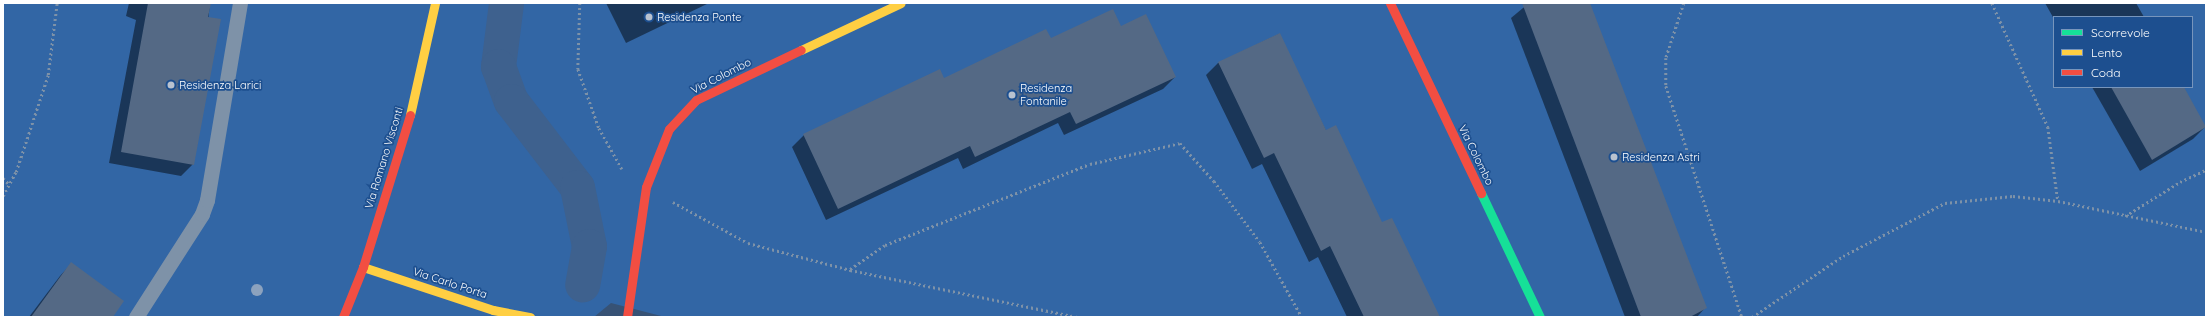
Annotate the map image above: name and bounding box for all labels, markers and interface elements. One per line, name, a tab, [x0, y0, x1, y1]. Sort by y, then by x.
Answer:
place label: Residenza Ponte	[657, 10, 742, 24]
marker: Residenza Ponte	[644, 12, 654, 22]
legend	[2053, 16, 2193, 88]
text: Scorrevole	[2091, 25, 2150, 40]
text: Lento	[2091, 45, 2122, 60]
street label: Via Colombo	[689, 55, 753, 97]
text: Coda	[2091, 65, 2121, 80]
place label: Residenza Larici	[179, 78, 261, 92]
marker: Residenza Larici	[166, 80, 176, 90]
place label: Residenza Fontanile	[1020, 82, 1072, 108]
marker: Residenza Fontanile	[1007, 90, 1017, 100]
street label: Via Romano Visconti	[362, 106, 406, 210]
street label: Via Colombo	[1456, 123, 1496, 187]
place label: Residenza Astri	[1622, 150, 1700, 164]
marker: Residenza Astri	[1609, 152, 1619, 162]
street label: Via Carlo Porta	[411, 265, 489, 301]

